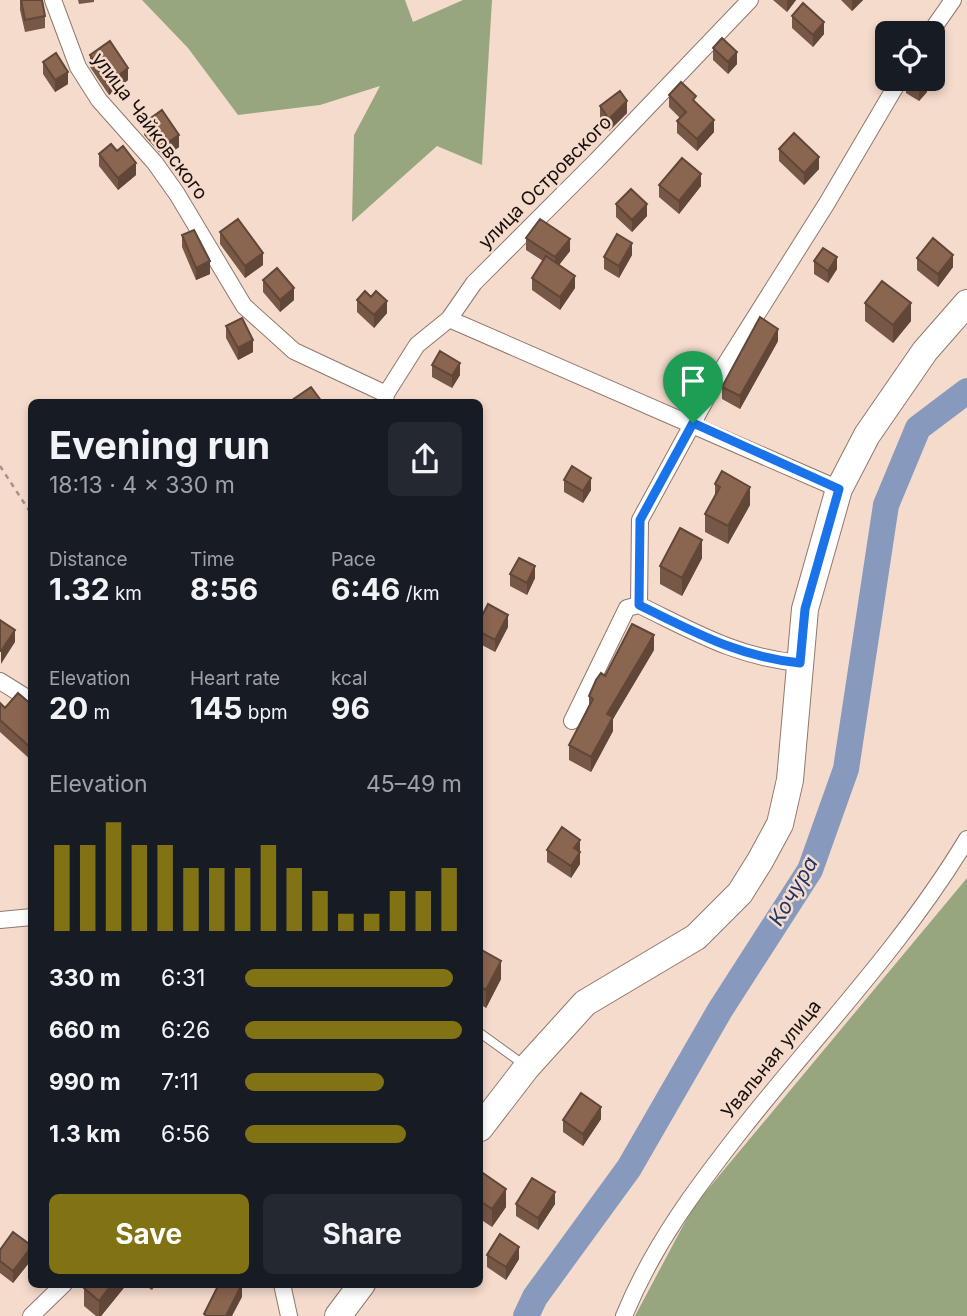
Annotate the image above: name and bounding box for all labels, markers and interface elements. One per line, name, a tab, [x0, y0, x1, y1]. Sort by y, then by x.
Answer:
map controls	[875, 21, 945, 91]
button: locate	[875, 21, 945, 91]
street label: улица Чайковского	[87, 48, 213, 204]
street label: улица Островского	[474, 111, 616, 253]
pin	[663, 351, 723, 423]
icon: arrive	[674, 362, 712, 400]
text: Evening run	[49, 422, 270, 468]
button: share	[388, 422, 462, 496]
text: 18:13 · 4 × 330 m	[49, 471, 235, 499]
text: Distance	[49, 548, 127, 571]
text: Time	[190, 548, 235, 571]
text: Pace	[331, 548, 376, 571]
text: 1.32	[49, 571, 110, 607]
text: 8:56	[190, 571, 258, 607]
text: 6:46	[331, 571, 400, 607]
text: km	[110, 582, 142, 605]
text: /km	[400, 582, 440, 605]
text: Elevation	[49, 667, 130, 690]
text: Heart rate	[190, 667, 280, 690]
text: kcal	[331, 667, 367, 690]
text: 20	[49, 690, 88, 726]
text: 145	[190, 690, 242, 726]
text: 96	[331, 690, 370, 726]
text: m	[88, 701, 110, 724]
text: bpm	[242, 701, 288, 724]
text: Elevation	[49, 770, 148, 798]
text: 45–49 m	[366, 770, 462, 798]
water label: Кочура	[763, 852, 823, 930]
text: 330 m	[49, 964, 121, 992]
text: 6:31	[161, 964, 205, 992]
street label: Увальная улица	[716, 995, 826, 1123]
text: 660 m	[49, 1016, 121, 1044]
text: 6:26	[161, 1016, 210, 1044]
text: 990 m	[49, 1068, 121, 1096]
text: 7:11	[161, 1068, 199, 1096]
text: 1.3 km	[49, 1120, 121, 1148]
text: 6:56	[161, 1120, 210, 1148]
button: Save	[49, 1194, 249, 1274]
button: Share	[263, 1194, 462, 1274]

